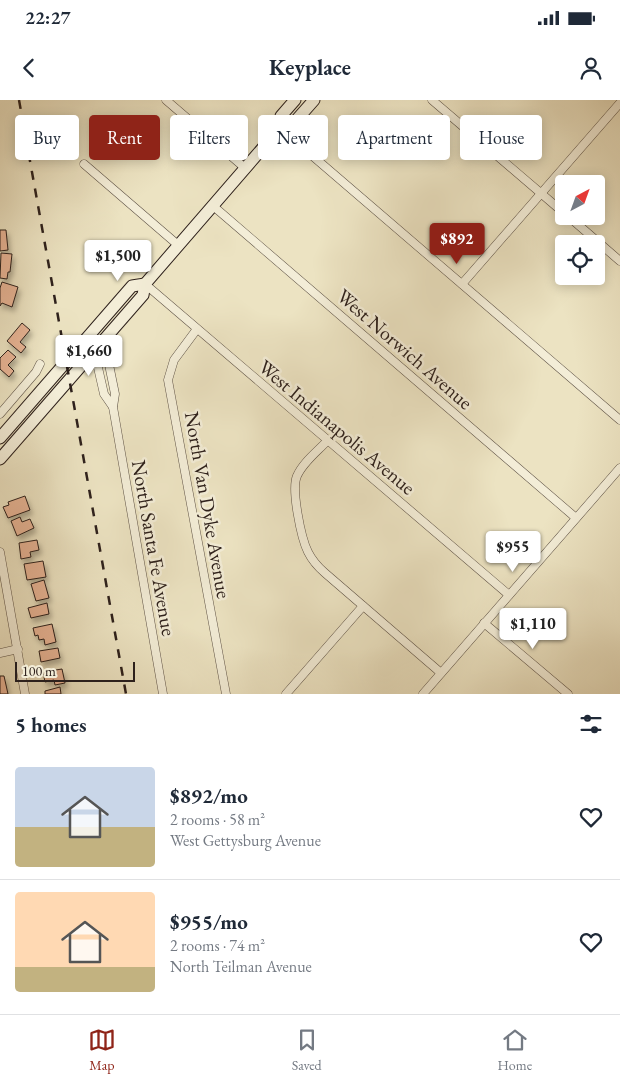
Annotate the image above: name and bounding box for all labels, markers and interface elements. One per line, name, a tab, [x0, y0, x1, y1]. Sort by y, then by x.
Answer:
text: 22:27	[25, 5, 71, 30]
text: Keyplace	[269, 53, 351, 82]
icon: back	[15, 54, 43, 82]
icon: person	[577, 54, 605, 82]
chip: Buy	[15, 115, 79, 160]
chip: Rent	[89, 115, 160, 160]
chip: Filters	[170, 115, 248, 160]
chip: New	[258, 115, 328, 160]
chip: Apartment	[338, 115, 450, 160]
chip: House	[460, 115, 542, 160]
north arrow	[555, 175, 605, 225]
map controls	[555, 175, 605, 285]
pin: $892	[427, 222, 487, 265]
text: $892	[441, 228, 473, 249]
button: locate	[555, 235, 605, 285]
pin: $1,500	[77, 240, 159, 282]
text: $1,500	[95, 245, 141, 266]
street label: West Norwich Avenue	[332, 283, 478, 415]
pin: $1,660	[48, 334, 130, 377]
text: $1,660	[66, 340, 112, 361]
street label: West Indianapolis Avenue	[253, 354, 421, 500]
street label: North Van Dyke Avenue	[179, 409, 237, 601]
street label: North Santa Fe Avenue	[126, 458, 182, 638]
pin: $955	[483, 530, 543, 573]
text: $955	[497, 536, 529, 557]
pin: $1,110	[492, 608, 574, 650]
text: $1,110	[510, 613, 556, 634]
scale bar	[15, 659, 135, 682]
text: 100 m	[22, 662, 56, 680]
icon: filters	[577, 710, 605, 738]
text: 5 homes	[15, 711, 87, 738]
text: $892/mo	[170, 782, 248, 809]
icon: home	[55, 787, 115, 847]
icon: heart	[577, 803, 605, 831]
text: 2 rooms · 58 m²	[170, 809, 265, 830]
text: West Gettysburg Avenue	[170, 830, 321, 851]
text: $955/mo	[170, 908, 248, 935]
icon: home	[55, 912, 115, 972]
icon: heart	[577, 928, 605, 956]
text: 2 rooms · 74 m²	[170, 935, 265, 956]
text: North Teilman Avenue	[170, 956, 312, 977]
tab: Map	[88, 1026, 116, 1074]
tab: Saved	[292, 1026, 322, 1074]
tab: Home	[497, 1026, 532, 1074]

